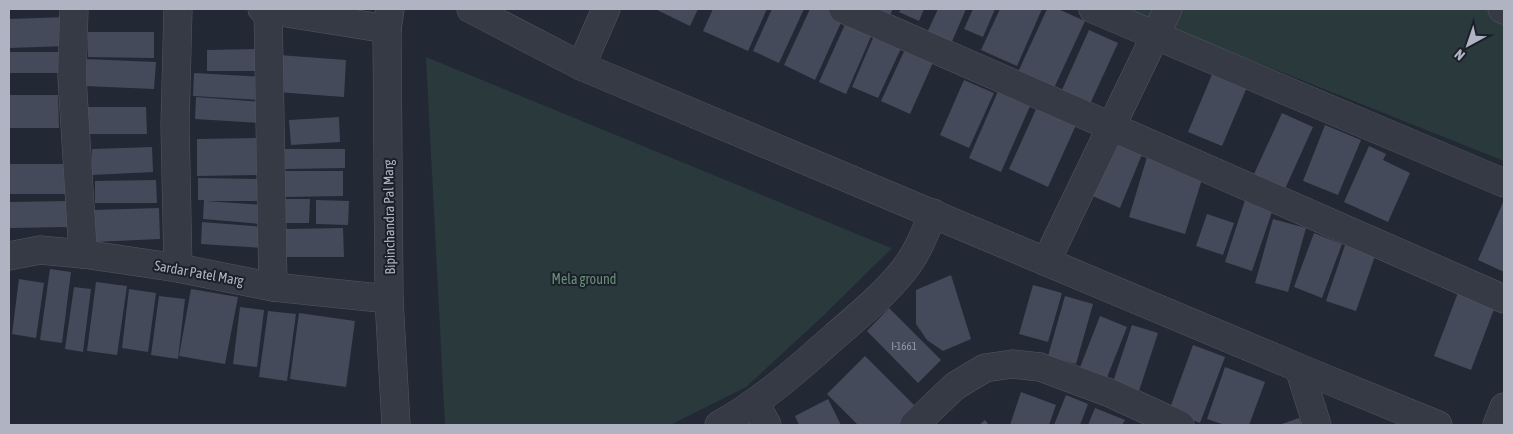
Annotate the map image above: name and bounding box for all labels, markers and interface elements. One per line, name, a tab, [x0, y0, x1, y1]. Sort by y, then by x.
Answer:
north arrow	[1443, 20, 1493, 70]
text: N	[1451, 46, 1468, 64]
street label: Bipinchandra Pal Marg	[380, 159, 398, 275]
street label: Sardar Patel Marg	[153, 257, 245, 289]
park label: Mela ground	[552, 271, 616, 287]
house number: I-1661	[891, 340, 917, 352]

